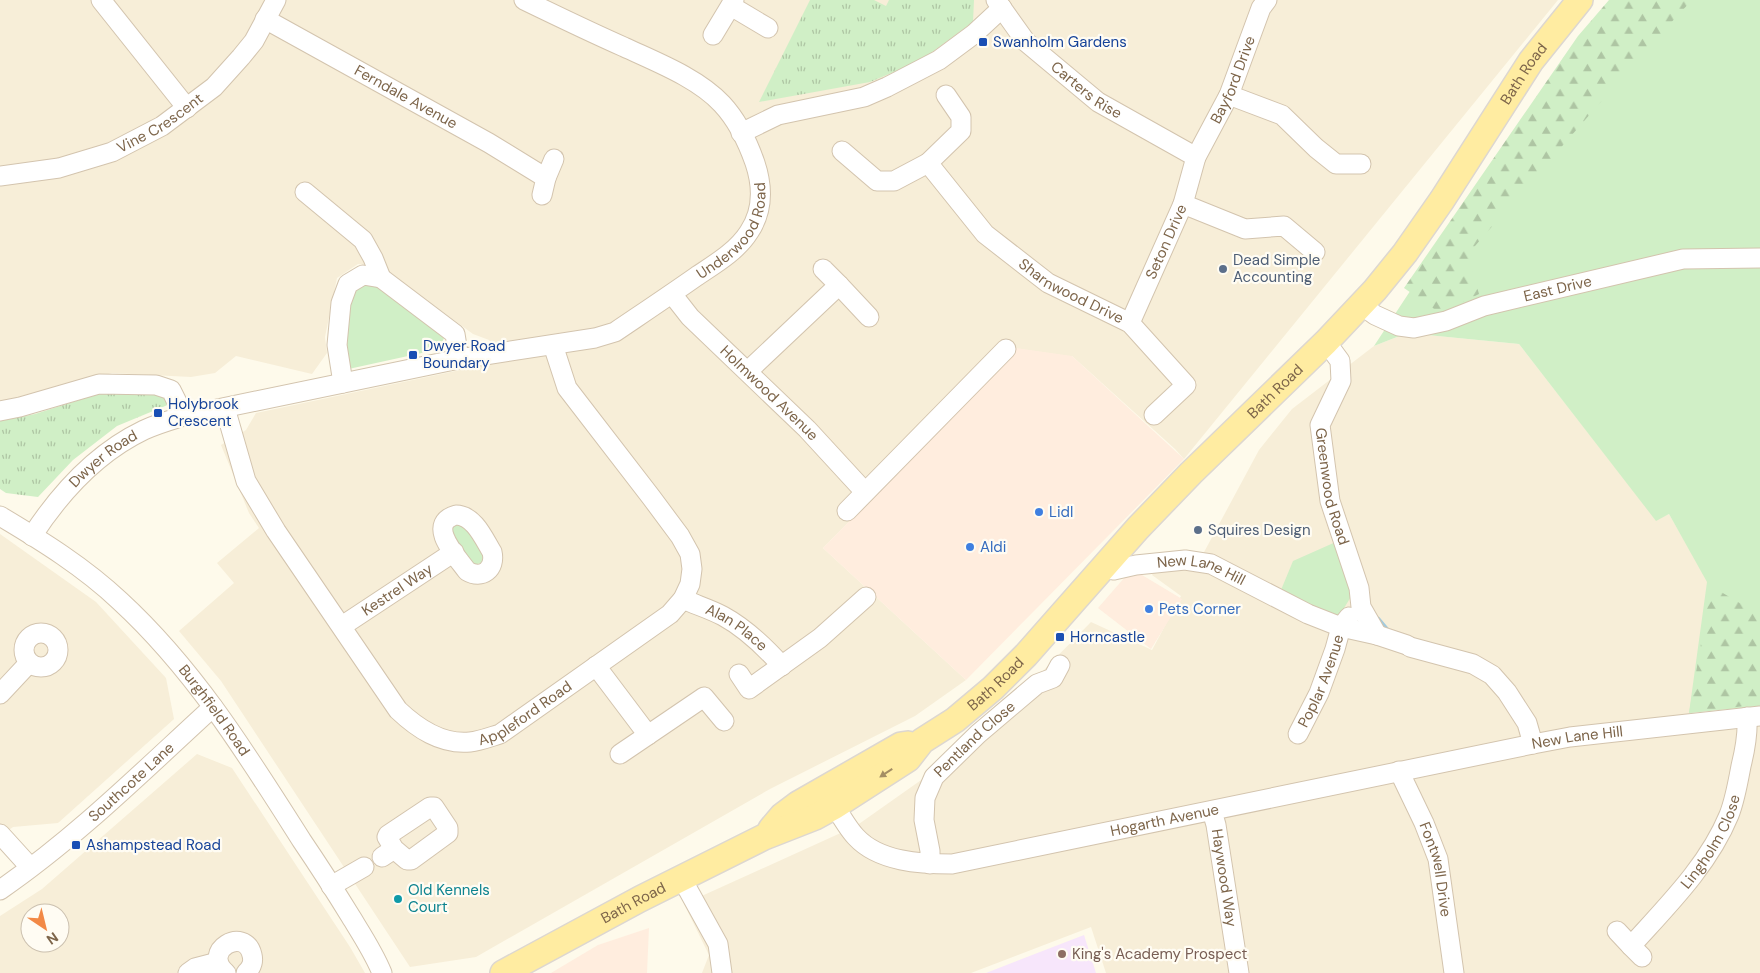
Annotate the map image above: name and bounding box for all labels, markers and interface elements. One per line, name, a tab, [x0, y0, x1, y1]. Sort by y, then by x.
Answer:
place label: Swanholm Gardens	[993, 32, 1127, 52]
street label: Bayford Drive	[1206, 33, 1260, 127]
marker: Swanholm Gardens	[977, 36, 989, 48]
street label: Bath Road	[1496, 39, 1552, 108]
street label: Carters Rise	[1047, 57, 1125, 123]
street label: Ferndale Avenue	[351, 60, 461, 134]
street label: Vine Crescent	[113, 89, 207, 158]
street label: Underwood Road	[692, 182, 770, 284]
street label: Seton Drive	[1141, 201, 1192, 282]
place label: Dead Simple Accounting	[1233, 250, 1320, 287]
street label: Sharnwood Drive	[1014, 254, 1127, 328]
marker: Dead Simple Accounting	[1217, 263, 1229, 275]
street label: East Drive	[1522, 271, 1594, 306]
place label: Dwyer Road Boundary	[423, 336, 505, 373]
street label: Holmwood Avenue	[716, 341, 823, 445]
marker: Dwyer Road Boundary	[407, 349, 419, 361]
street label: Bath Road	[1243, 360, 1307, 423]
place label: Holybrook Crescent	[168, 394, 239, 431]
marker: Holybrook Crescent	[152, 407, 164, 419]
street label: Dwyer Road	[64, 425, 141, 492]
street label: Greenwood Road	[1310, 426, 1354, 548]
place label: Lidl	[1049, 502, 1073, 522]
marker: Lidl	[1033, 506, 1045, 518]
place label: Squires Design	[1208, 520, 1311, 540]
marker: Squires Design	[1192, 524, 1204, 536]
place label: Aldi	[980, 537, 1006, 557]
marker: Aldi	[964, 541, 976, 553]
street label: New Lane Hill	[1156, 550, 1249, 590]
street label: Kestrel Way	[358, 559, 437, 620]
street label: Alan Place	[703, 599, 772, 656]
place label: Pets Corner	[1159, 599, 1241, 619]
marker: Pets Corner	[1143, 603, 1155, 615]
place label: Horncastle	[1070, 627, 1145, 647]
marker: Horncastle	[1054, 631, 1066, 643]
street label: Poplar Avenue	[1293, 632, 1348, 731]
street label: Bath Road	[963, 653, 1028, 715]
street label: Burghfield Road	[174, 660, 254, 760]
street label: Appleford Road	[476, 676, 576, 750]
street label: Pentland Close	[930, 697, 1020, 782]
street label: New Lane Hill	[1530, 721, 1624, 754]
street label: Southcote Lane	[84, 738, 178, 826]
one-way arrow	[880, 769, 893, 778]
street label: Lingholm Close	[1676, 793, 1745, 893]
street label: Hogarth Avenue	[1108, 799, 1221, 841]
street label: Fontwell Drive	[1415, 819, 1456, 918]
street label: Haywood Way	[1207, 827, 1242, 929]
place label: Ashampstead Road	[86, 835, 221, 855]
marker: Ashampstead Road	[70, 839, 82, 851]
street label: Bath Road	[597, 878, 669, 928]
place label: Old Kennels Court	[408, 880, 490, 917]
marker: Old Kennels Court	[392, 893, 404, 905]
north arrow	[20, 903, 70, 953]
text: N	[43, 928, 62, 949]
place label: King's Academy Prospect	[1072, 944, 1248, 964]
marker: King's Academy Prospect	[1056, 948, 1068, 960]

